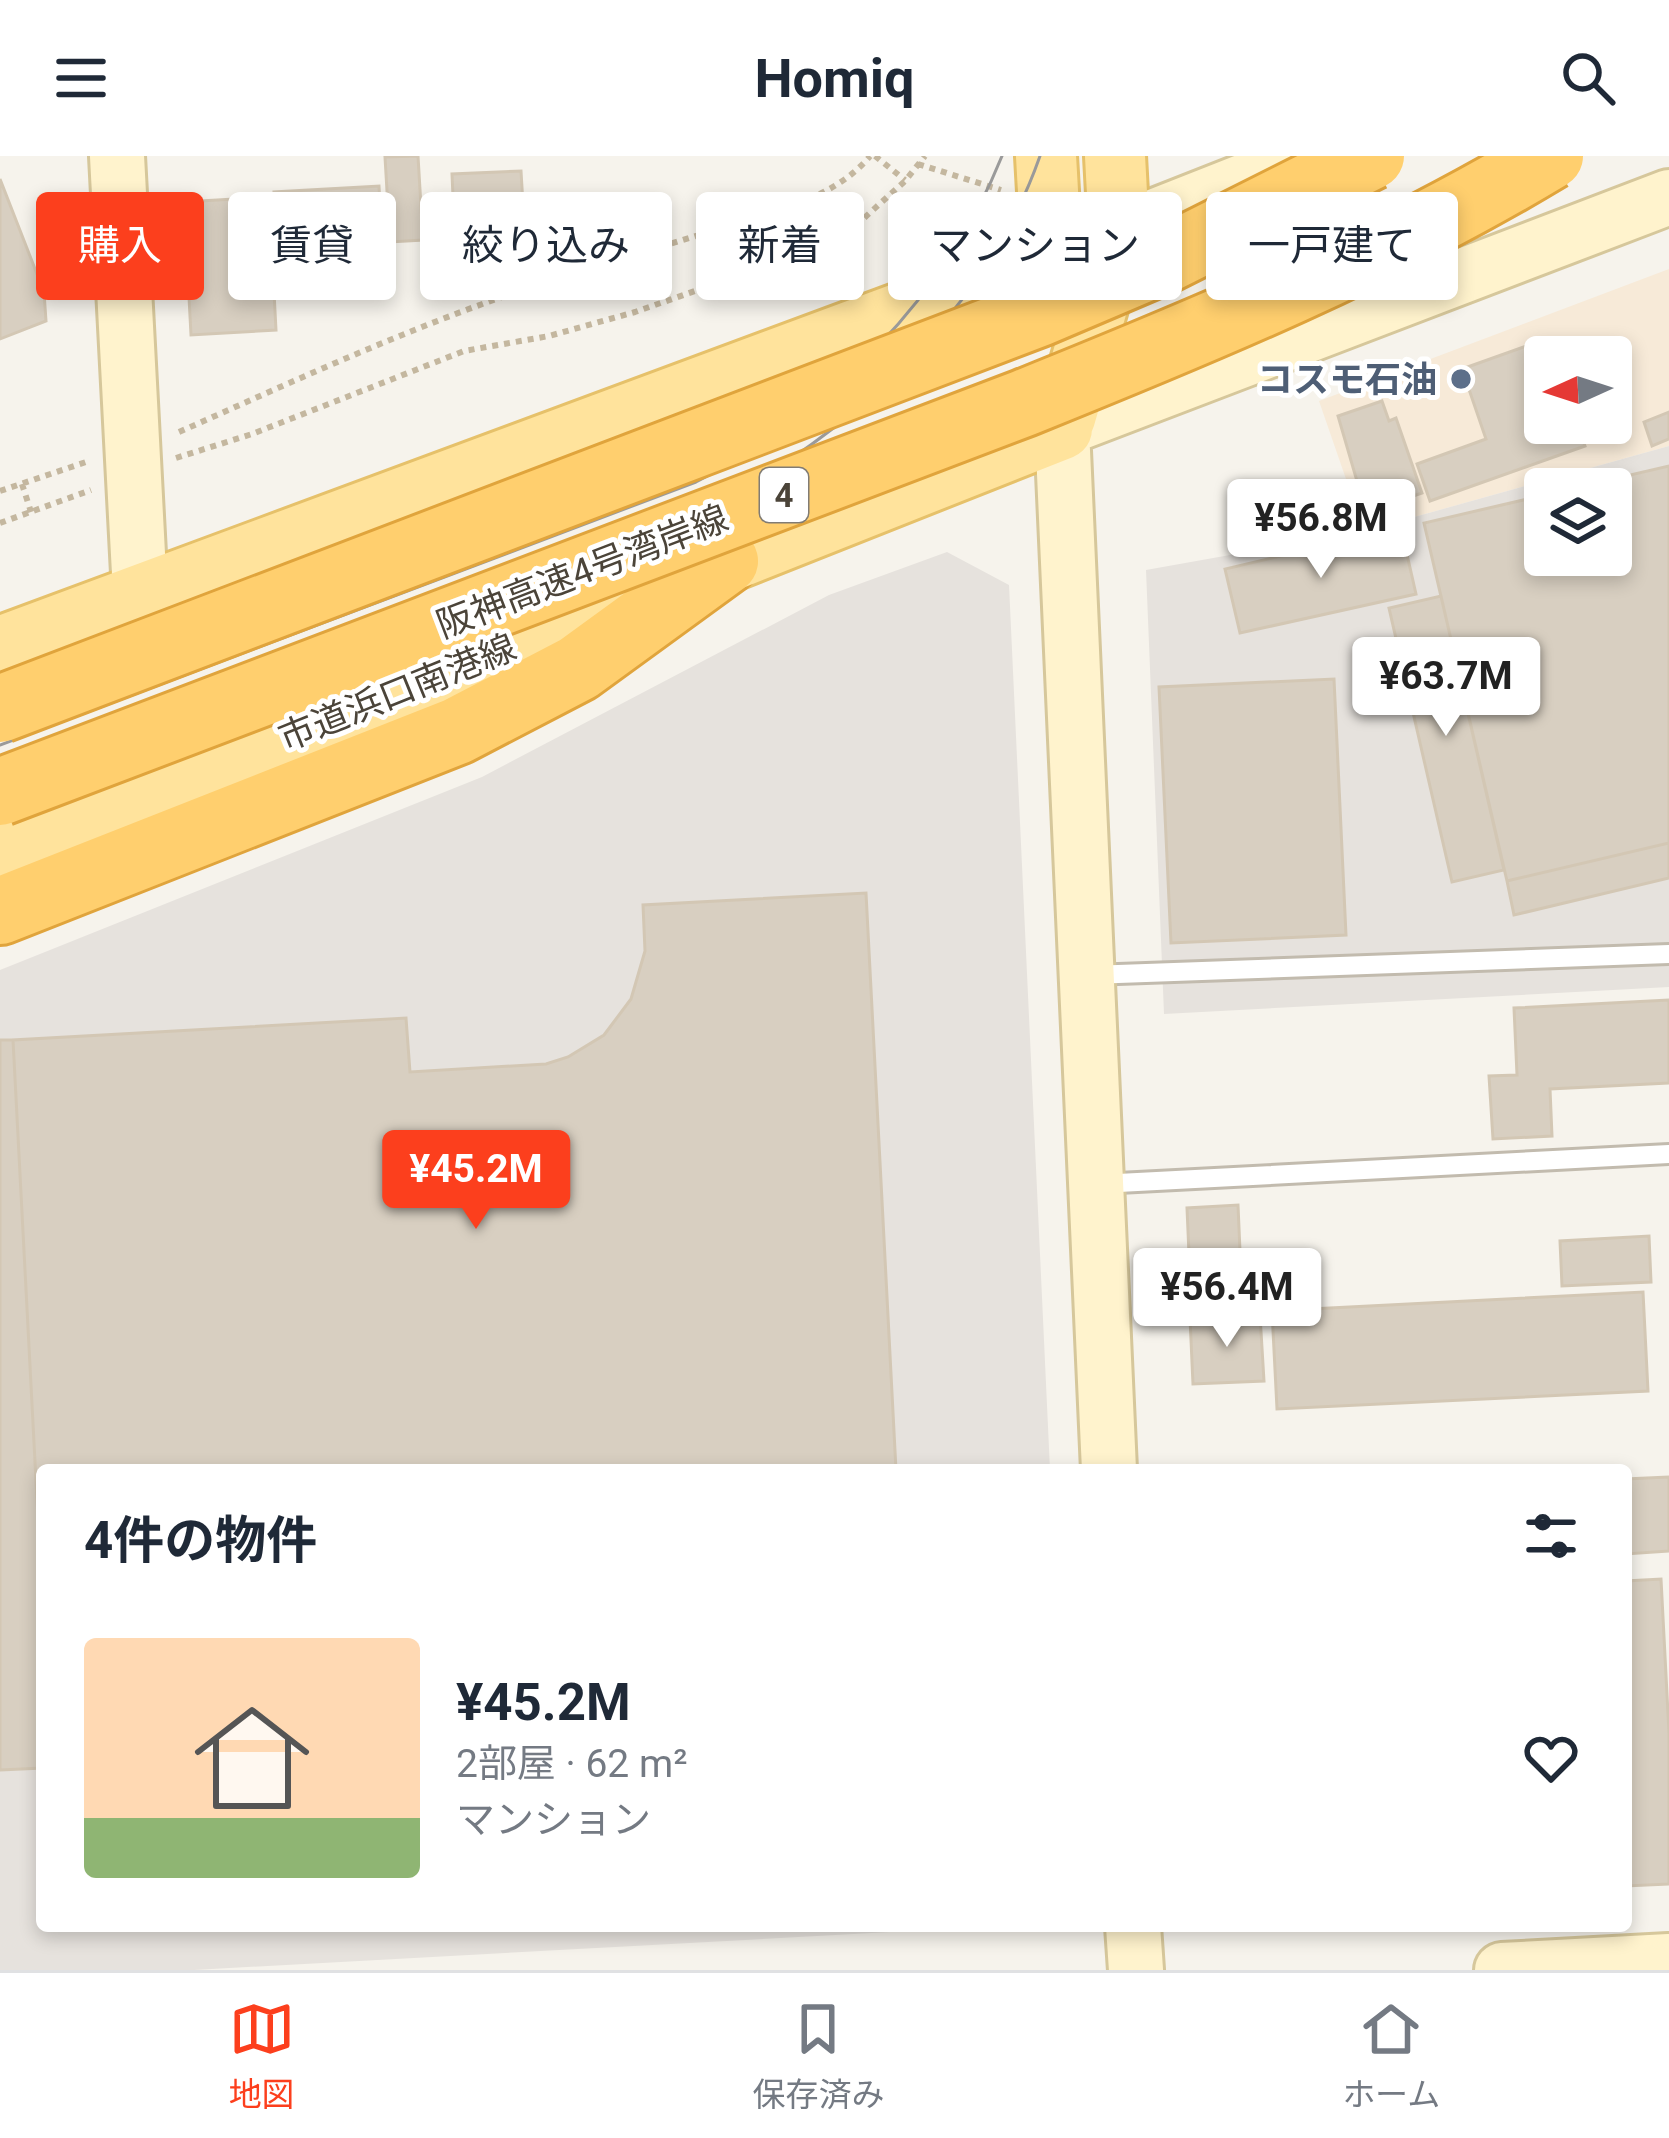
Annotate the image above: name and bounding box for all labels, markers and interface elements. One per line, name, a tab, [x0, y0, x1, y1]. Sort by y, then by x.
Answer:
icon: menu	[48, 45, 114, 111]
icon: search	[1555, 45, 1621, 111]
text: Homiq	[754, 47, 915, 110]
chip: 購入	[36, 192, 204, 300]
chip: 賃貸	[228, 192, 396, 300]
chip: 絞り込み	[420, 192, 672, 300]
chip: 新着	[696, 192, 864, 300]
chip: マンション	[888, 192, 1182, 300]
chip: 一戸建て	[1206, 192, 1458, 300]
north arrow	[1524, 336, 1632, 444]
map controls	[1524, 336, 1632, 576]
place label: コスモ石油	[1257, 359, 1437, 401]
marker: コスモ石油	[1448, 366, 1474, 392]
road number: 4	[760, 468, 808, 522]
button: layers	[1524, 468, 1632, 576]
pin: ¥56.8M	[1223, 479, 1419, 581]
text: ¥56.8M	[1254, 495, 1388, 541]
street label: 阪神高速4号湾岸線	[431, 497, 734, 647]
street label: 市道浜口南港線	[273, 626, 522, 760]
pin: ¥63.7M	[1348, 637, 1544, 739]
text: ¥63.7M	[1379, 653, 1513, 699]
pin: ¥45.2M	[378, 1130, 574, 1232]
text: ¥45.2M	[409, 1146, 543, 1192]
pin: ¥56.4M	[1129, 1248, 1325, 1350]
text: ¥56.4M	[1160, 1264, 1294, 1310]
icon: filters	[1518, 1503, 1584, 1569]
text: 4件の物件	[84, 1511, 317, 1570]
text: ¥45.2M	[456, 1673, 631, 1732]
icon: home	[180, 1686, 324, 1830]
icon: heart	[1518, 1725, 1584, 1791]
text: 2部屋 · 62 m²	[456, 1741, 687, 1787]
text: マンション	[456, 1797, 651, 1843]
tab: 地図	[229, 1996, 295, 2116]
tab: 保存済み	[752, 1996, 884, 2116]
tab: ホーム	[1342, 1996, 1440, 2116]

